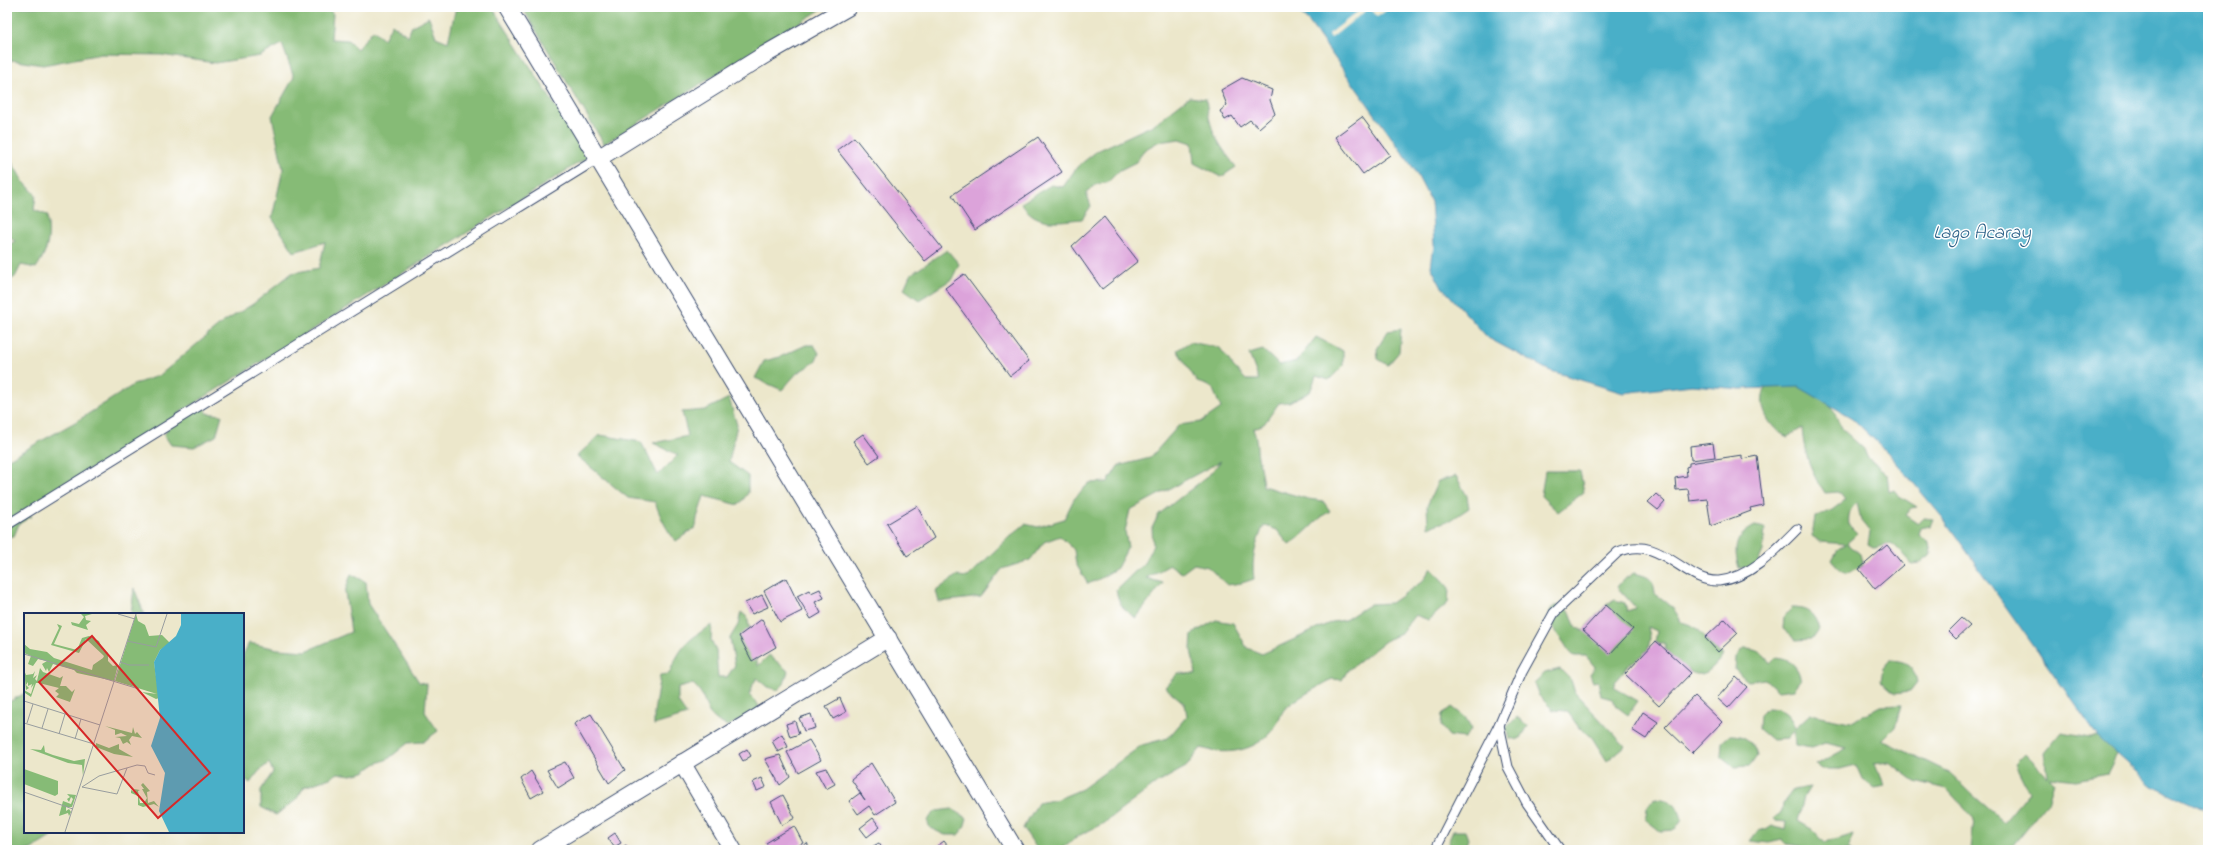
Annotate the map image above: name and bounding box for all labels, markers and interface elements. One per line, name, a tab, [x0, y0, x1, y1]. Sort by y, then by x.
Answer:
water label: Lago Acaray	[1933, 220, 2031, 248]
inset map	[24, 613, 244, 833]

